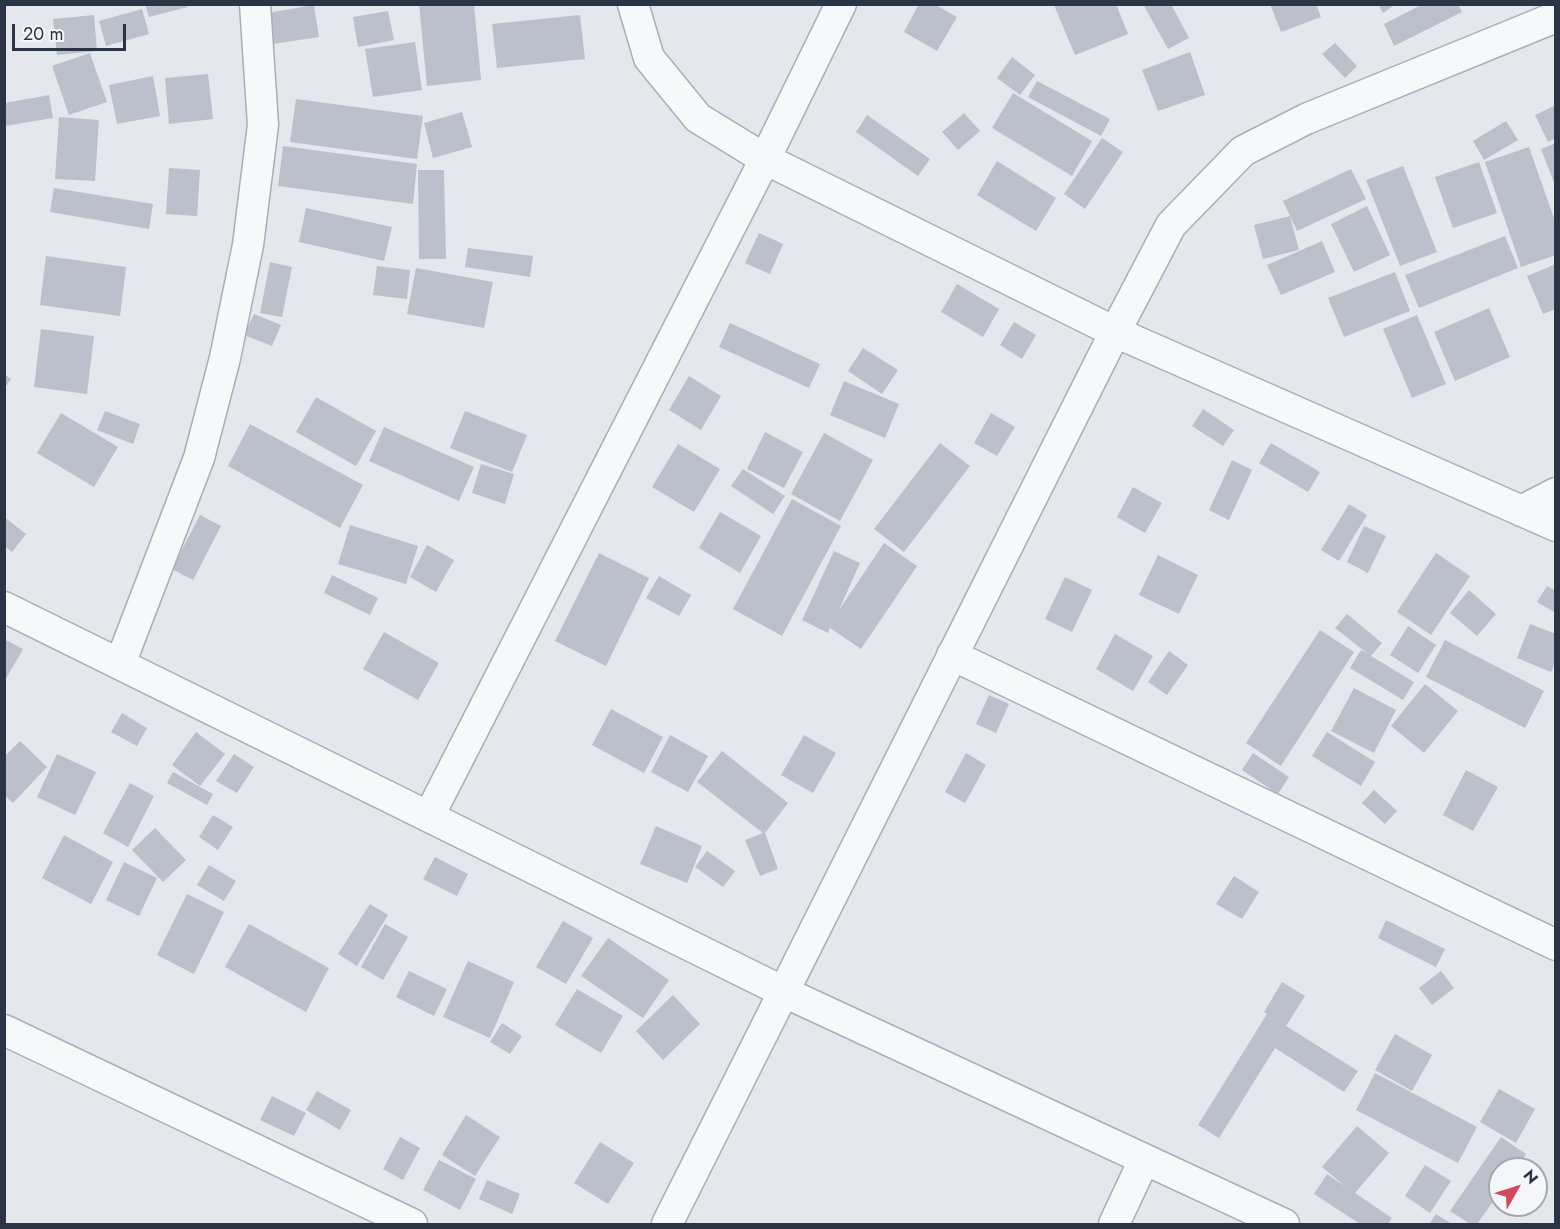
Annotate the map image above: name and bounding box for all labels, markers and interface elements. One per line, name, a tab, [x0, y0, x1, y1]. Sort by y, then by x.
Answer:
scale bar	[15, 12, 129, 50]
text: 20 m	[23, 21, 63, 47]
north arrow	[1488, 1157, 1548, 1217]
text: N	[1518, 1164, 1544, 1189]

